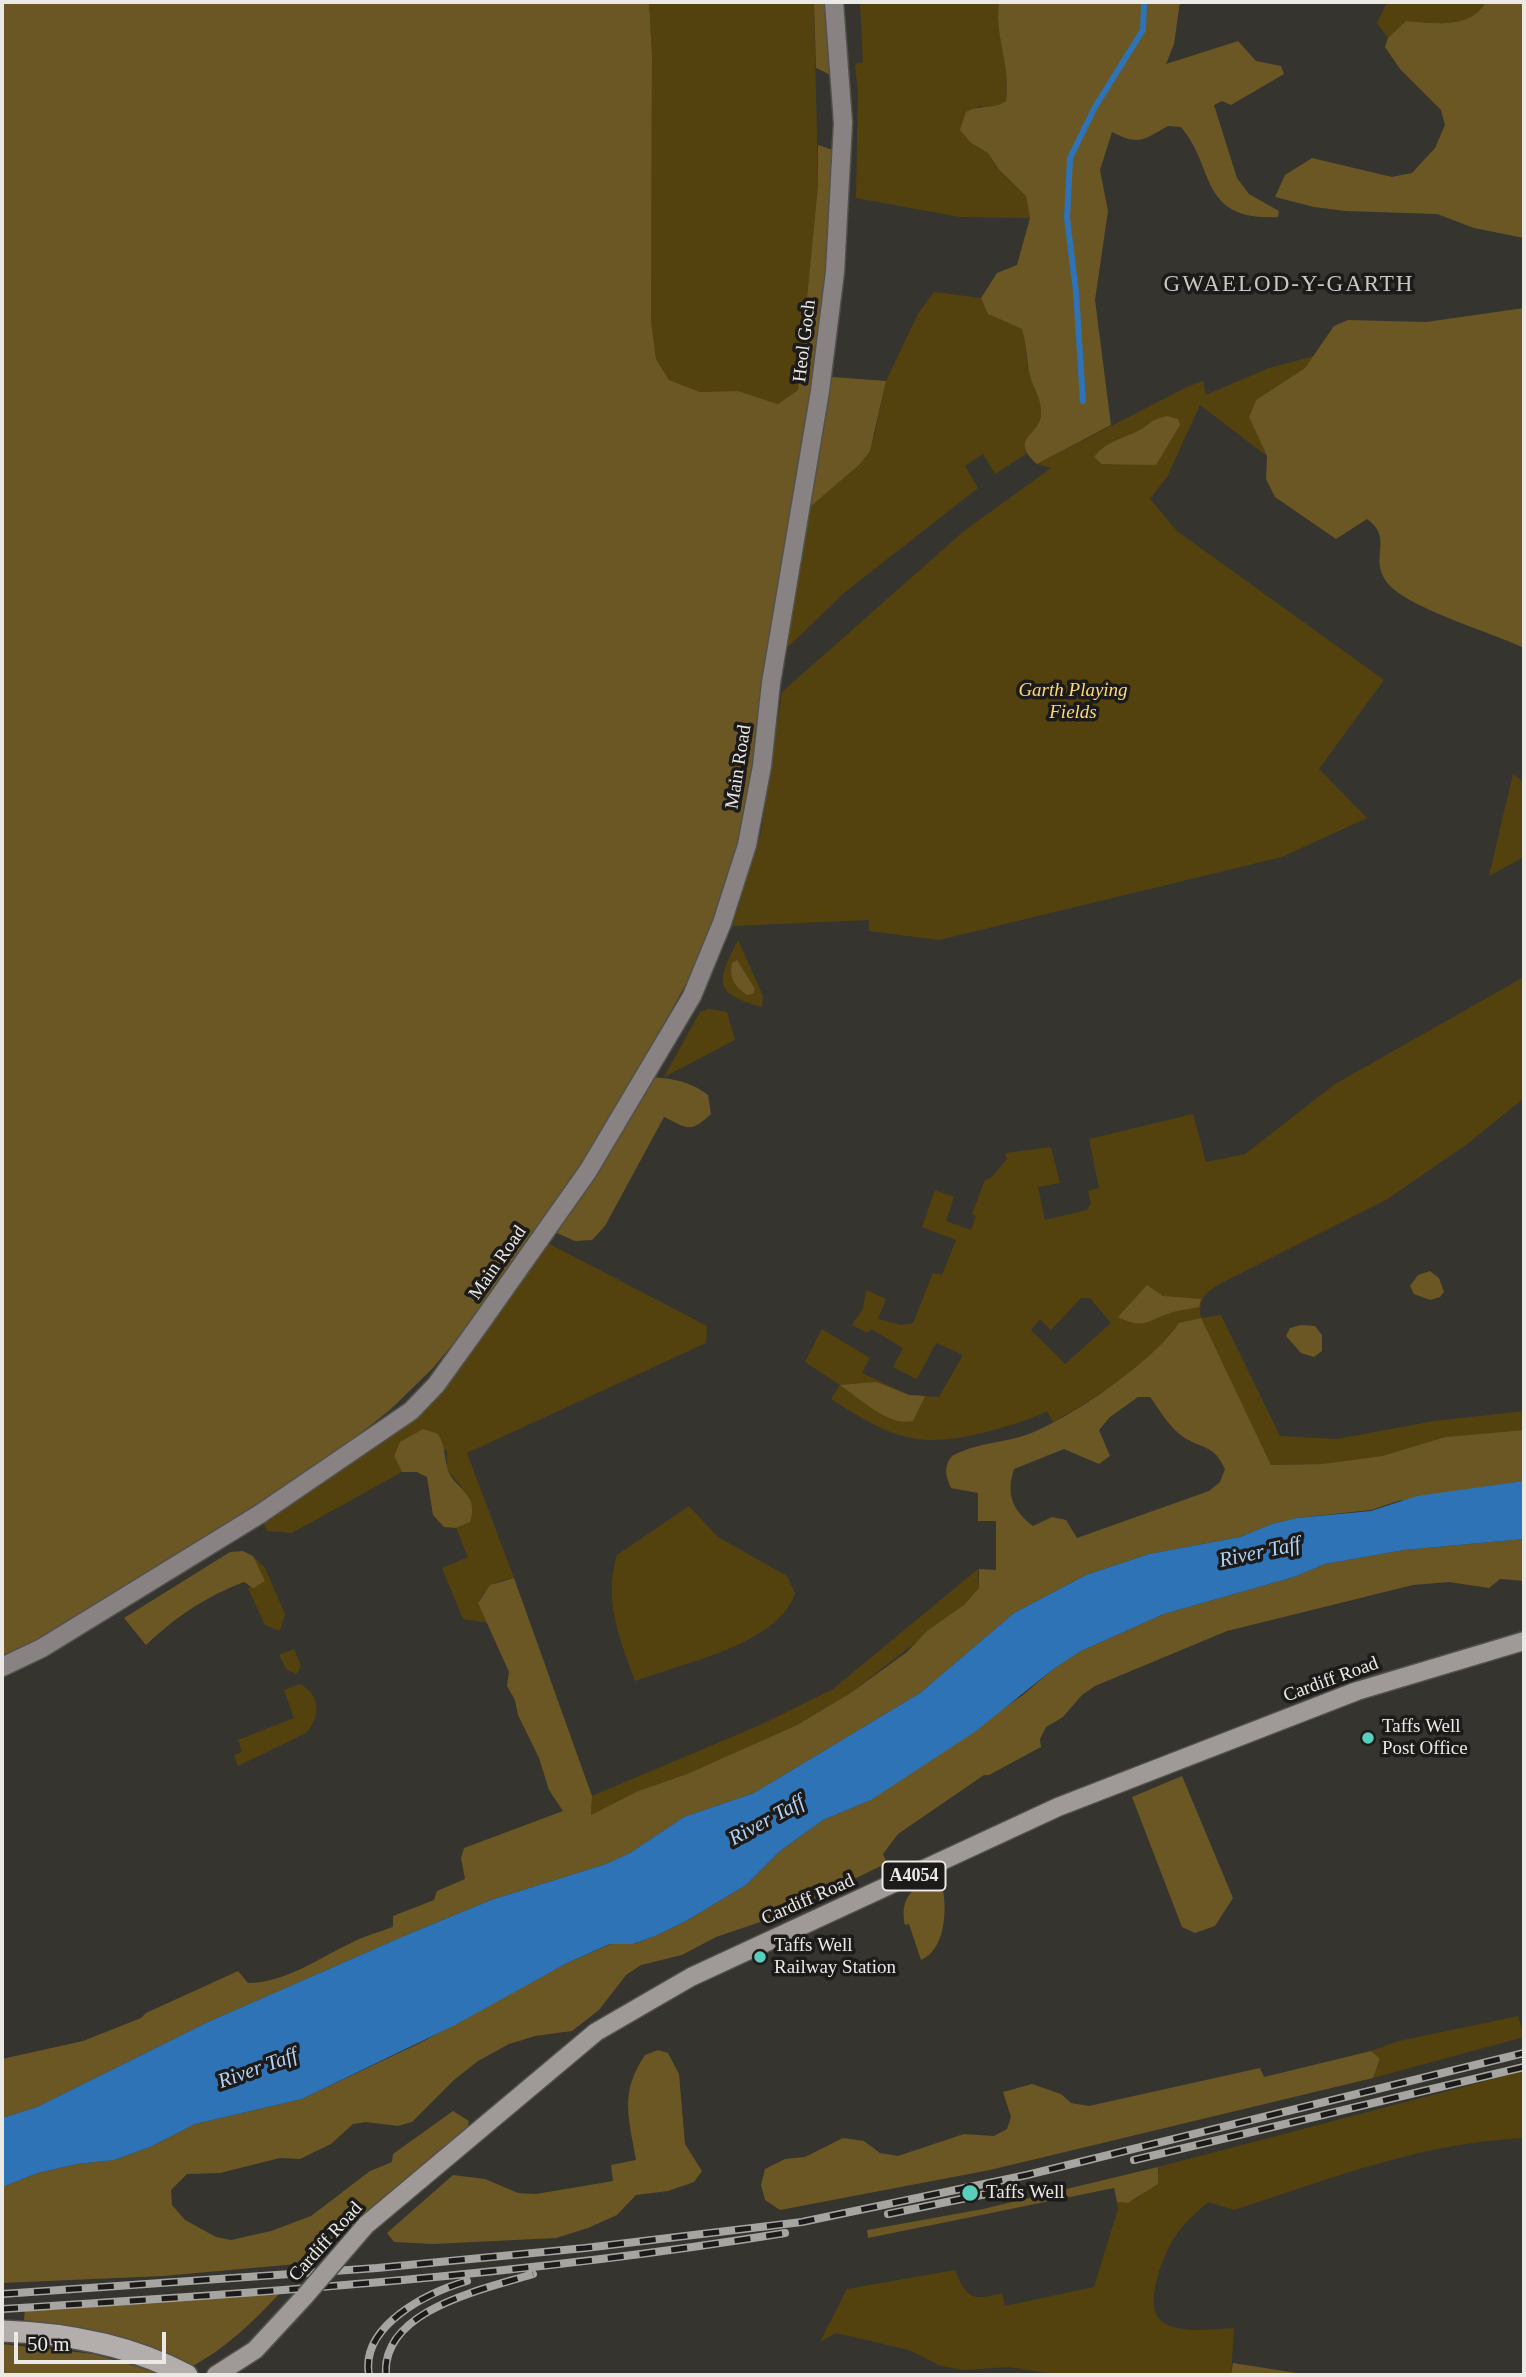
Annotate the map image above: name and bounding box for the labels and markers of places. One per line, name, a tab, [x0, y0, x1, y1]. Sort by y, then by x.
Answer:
place label: Taffs Well Post Office	[1382, 1716, 1468, 1760]
marker: Taffs Well Post Office	[1360, 1730, 1376, 1746]
place label: Taffs Well Railway Station	[774, 1935, 896, 1979]
marker: Taffs Well Railway Station	[752, 1949, 768, 1965]
place label: Taffs Well	[986, 2182, 1065, 2204]
marker: Taffs Well	[960, 2183, 980, 2203]

